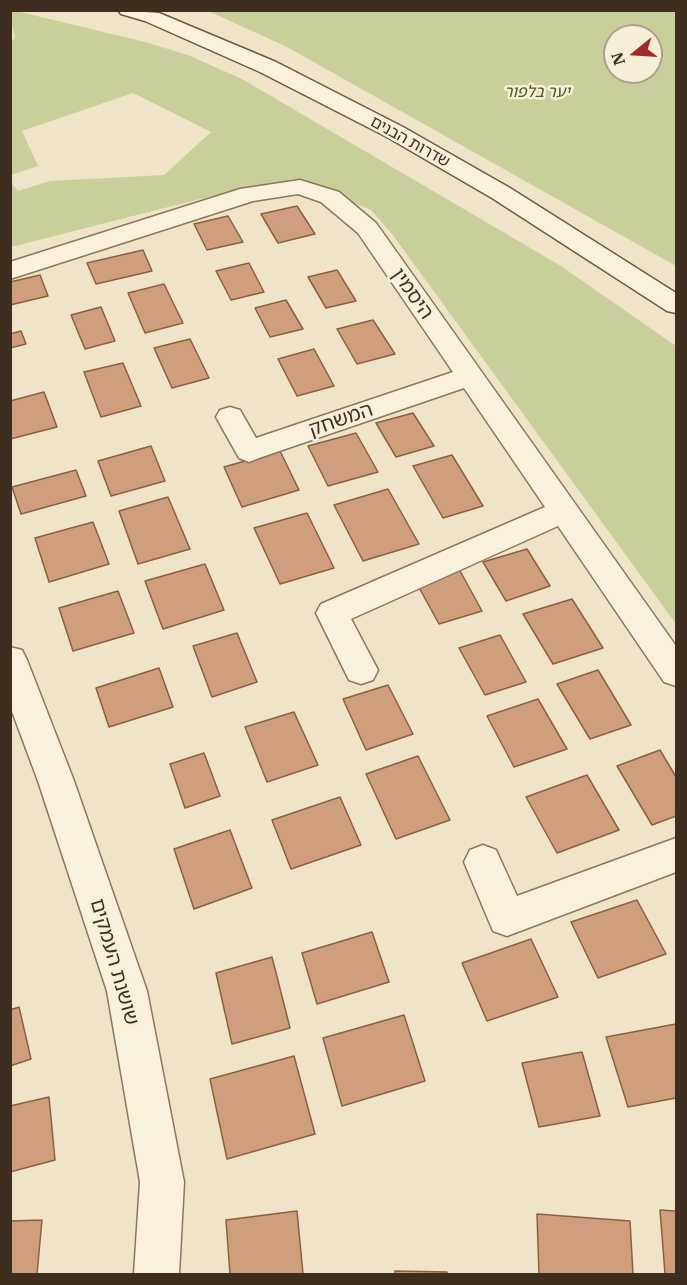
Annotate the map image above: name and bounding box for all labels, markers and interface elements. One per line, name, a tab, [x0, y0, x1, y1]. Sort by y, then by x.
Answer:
north arrow	[603, 24, 663, 84]
text: N	[606, 50, 629, 68]
park label: יער בלפור	[504, 82, 570, 102]
street label: שדרות הבנים	[367, 112, 453, 172]
street label: היסמין	[386, 264, 438, 324]
street label: המשחק	[306, 398, 376, 442]
street label: שושנת העמקים	[85, 896, 143, 1028]

